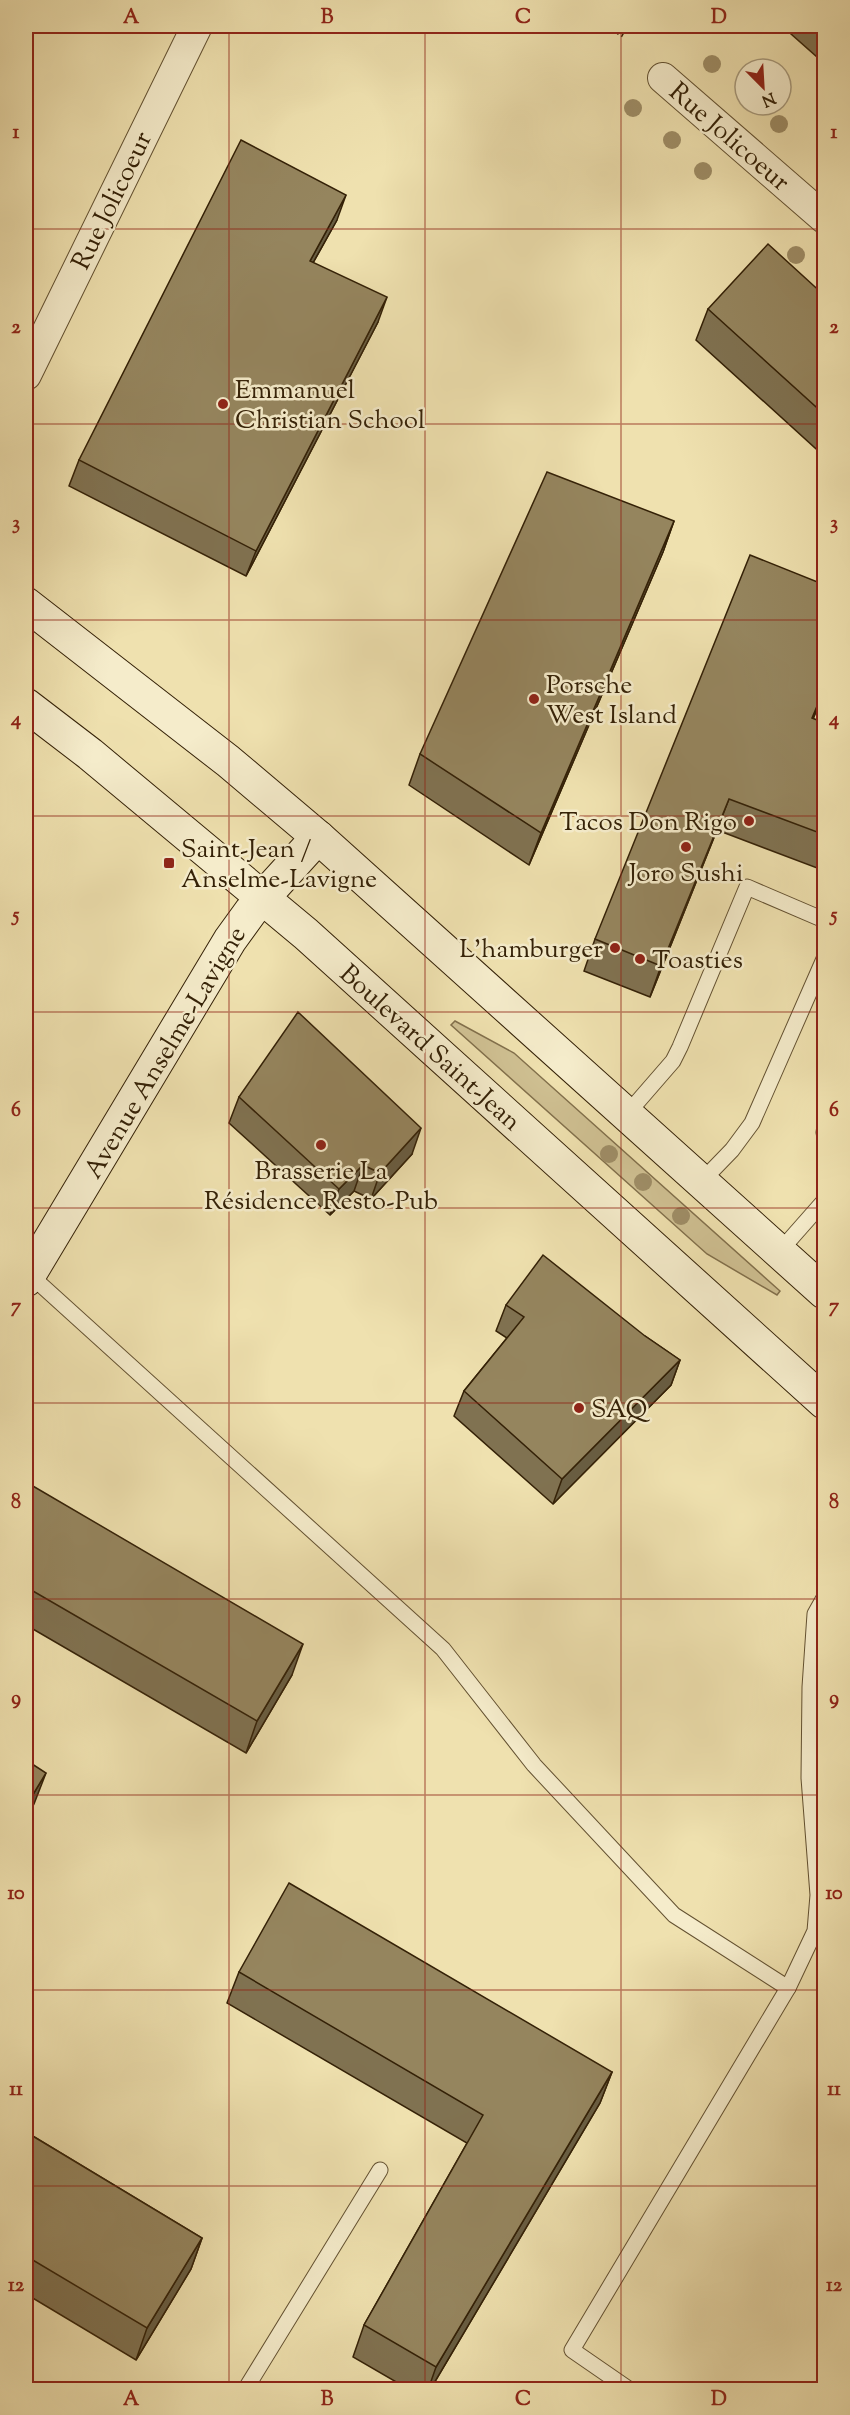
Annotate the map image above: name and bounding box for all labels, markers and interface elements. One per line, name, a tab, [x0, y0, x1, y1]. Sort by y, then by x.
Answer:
text: A	[123, 4, 140, 33]
text: B	[321, 4, 334, 33]
text: C	[515, 4, 531, 33]
text: D	[711, 4, 727, 33]
north arrow	[733, 57, 793, 117]
street label: Rue Jolicoeur	[660, 75, 797, 201]
text: N	[757, 85, 779, 112]
text: 1	[13, 119, 20, 148]
text: 1	[831, 119, 838, 148]
street label: Rue Jolicoeur	[64, 126, 163, 276]
text: 2	[11, 314, 21, 343]
text: 2	[829, 314, 839, 343]
place label: Emmanuel Christian School	[235, 373, 425, 440]
marker: Emmanuel Christian School	[216, 397, 230, 411]
text: 3	[12, 510, 20, 539]
text: 3	[830, 510, 838, 539]
place label: Porsche West Island	[546, 668, 677, 735]
marker: Porsche West Island	[527, 692, 541, 706]
text: 4	[10, 706, 21, 735]
text: 4	[828, 706, 839, 735]
place label: Tacos Don Rigo	[559, 805, 737, 842]
marker: Tacos Don Rigo	[742, 814, 756, 828]
place label: Saint-Jean / Anselme-Lavigne	[181, 832, 377, 899]
marker: Joro Sushi	[679, 840, 693, 854]
marker: Saint-Jean / Anselme-Lavigne	[162, 856, 176, 870]
place label: Joro Sushi	[627, 856, 743, 893]
text: 5	[11, 902, 20, 931]
text: 5	[829, 902, 838, 931]
street label: Avenue Anselme-Lavigne	[76, 920, 256, 1187]
place label: L'hamburger	[459, 932, 603, 969]
marker: L'hamburger	[608, 941, 622, 955]
place label: Toasties	[652, 943, 743, 980]
marker: Toasties	[633, 952, 647, 966]
street label: Boulevard Saint-Jean	[330, 957, 528, 1141]
text: 6	[11, 1097, 21, 1126]
text: 6	[829, 1097, 839, 1126]
marker: Brasserie La Résidence Resto-Pub	[314, 1138, 328, 1152]
place label: Brasserie La Résidence Resto-Pub	[204, 1154, 438, 1221]
text: 7	[11, 1293, 22, 1322]
text: 7	[829, 1293, 840, 1322]
place label: SAQ	[591, 1392, 651, 1429]
marker: SAQ	[572, 1401, 586, 1415]
text: 8	[11, 1489, 21, 1518]
text: 8	[829, 1489, 839, 1518]
text: 9	[11, 1685, 21, 1714]
text: 9	[829, 1685, 839, 1714]
text: 10	[7, 1880, 25, 1909]
text: 10	[825, 1880, 843, 1909]
text: 11	[9, 2076, 23, 2105]
text: 11	[827, 2076, 841, 2105]
text: 12	[8, 2272, 25, 2301]
text: 12	[826, 2272, 843, 2301]
text: A	[123, 2386, 140, 2415]
text: B	[321, 2386, 334, 2415]
text: C	[515, 2386, 531, 2415]
text: D	[711, 2386, 727, 2415]

